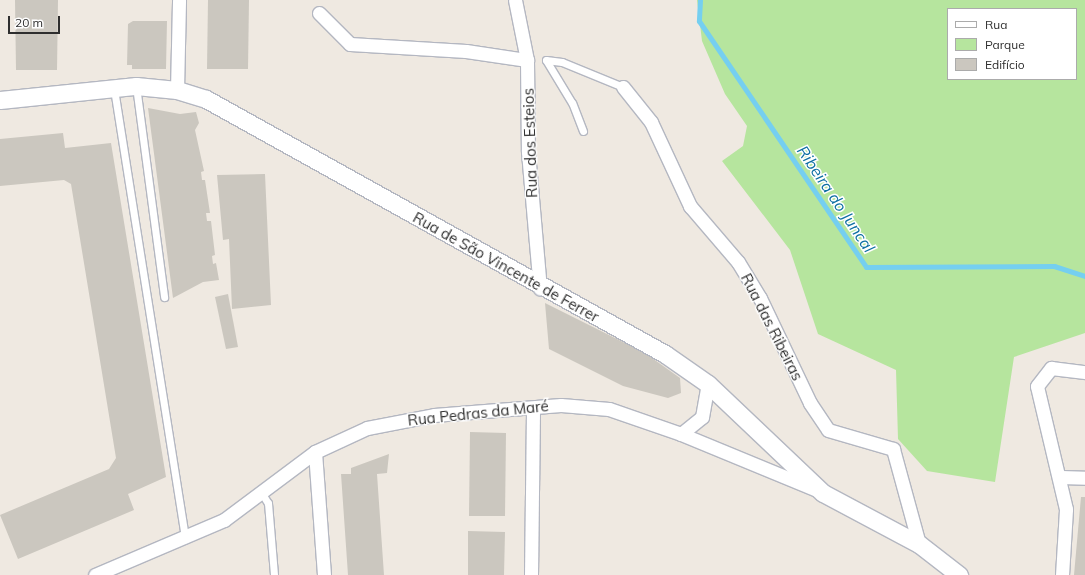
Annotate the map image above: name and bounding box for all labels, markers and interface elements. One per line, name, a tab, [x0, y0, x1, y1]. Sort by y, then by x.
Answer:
scale bar	[10, 8, 62, 34]
legend	[947, 8, 1077, 80]
text: 20 m	[15, 15, 43, 30]
text: Rua	[985, 17, 1007, 32]
text: Parque	[985, 37, 1025, 52]
text: Edifício	[985, 57, 1025, 72]
street label: Rua dos Esteios	[519, 88, 541, 198]
water label: Ribeira do Juncal	[793, 142, 879, 256]
street label: Rua de São Vincente de Ferrer	[410, 208, 602, 326]
street label: Rua das Ribeiras	[737, 270, 807, 384]
street label: Rua Pedras da Maré	[407, 397, 549, 429]

